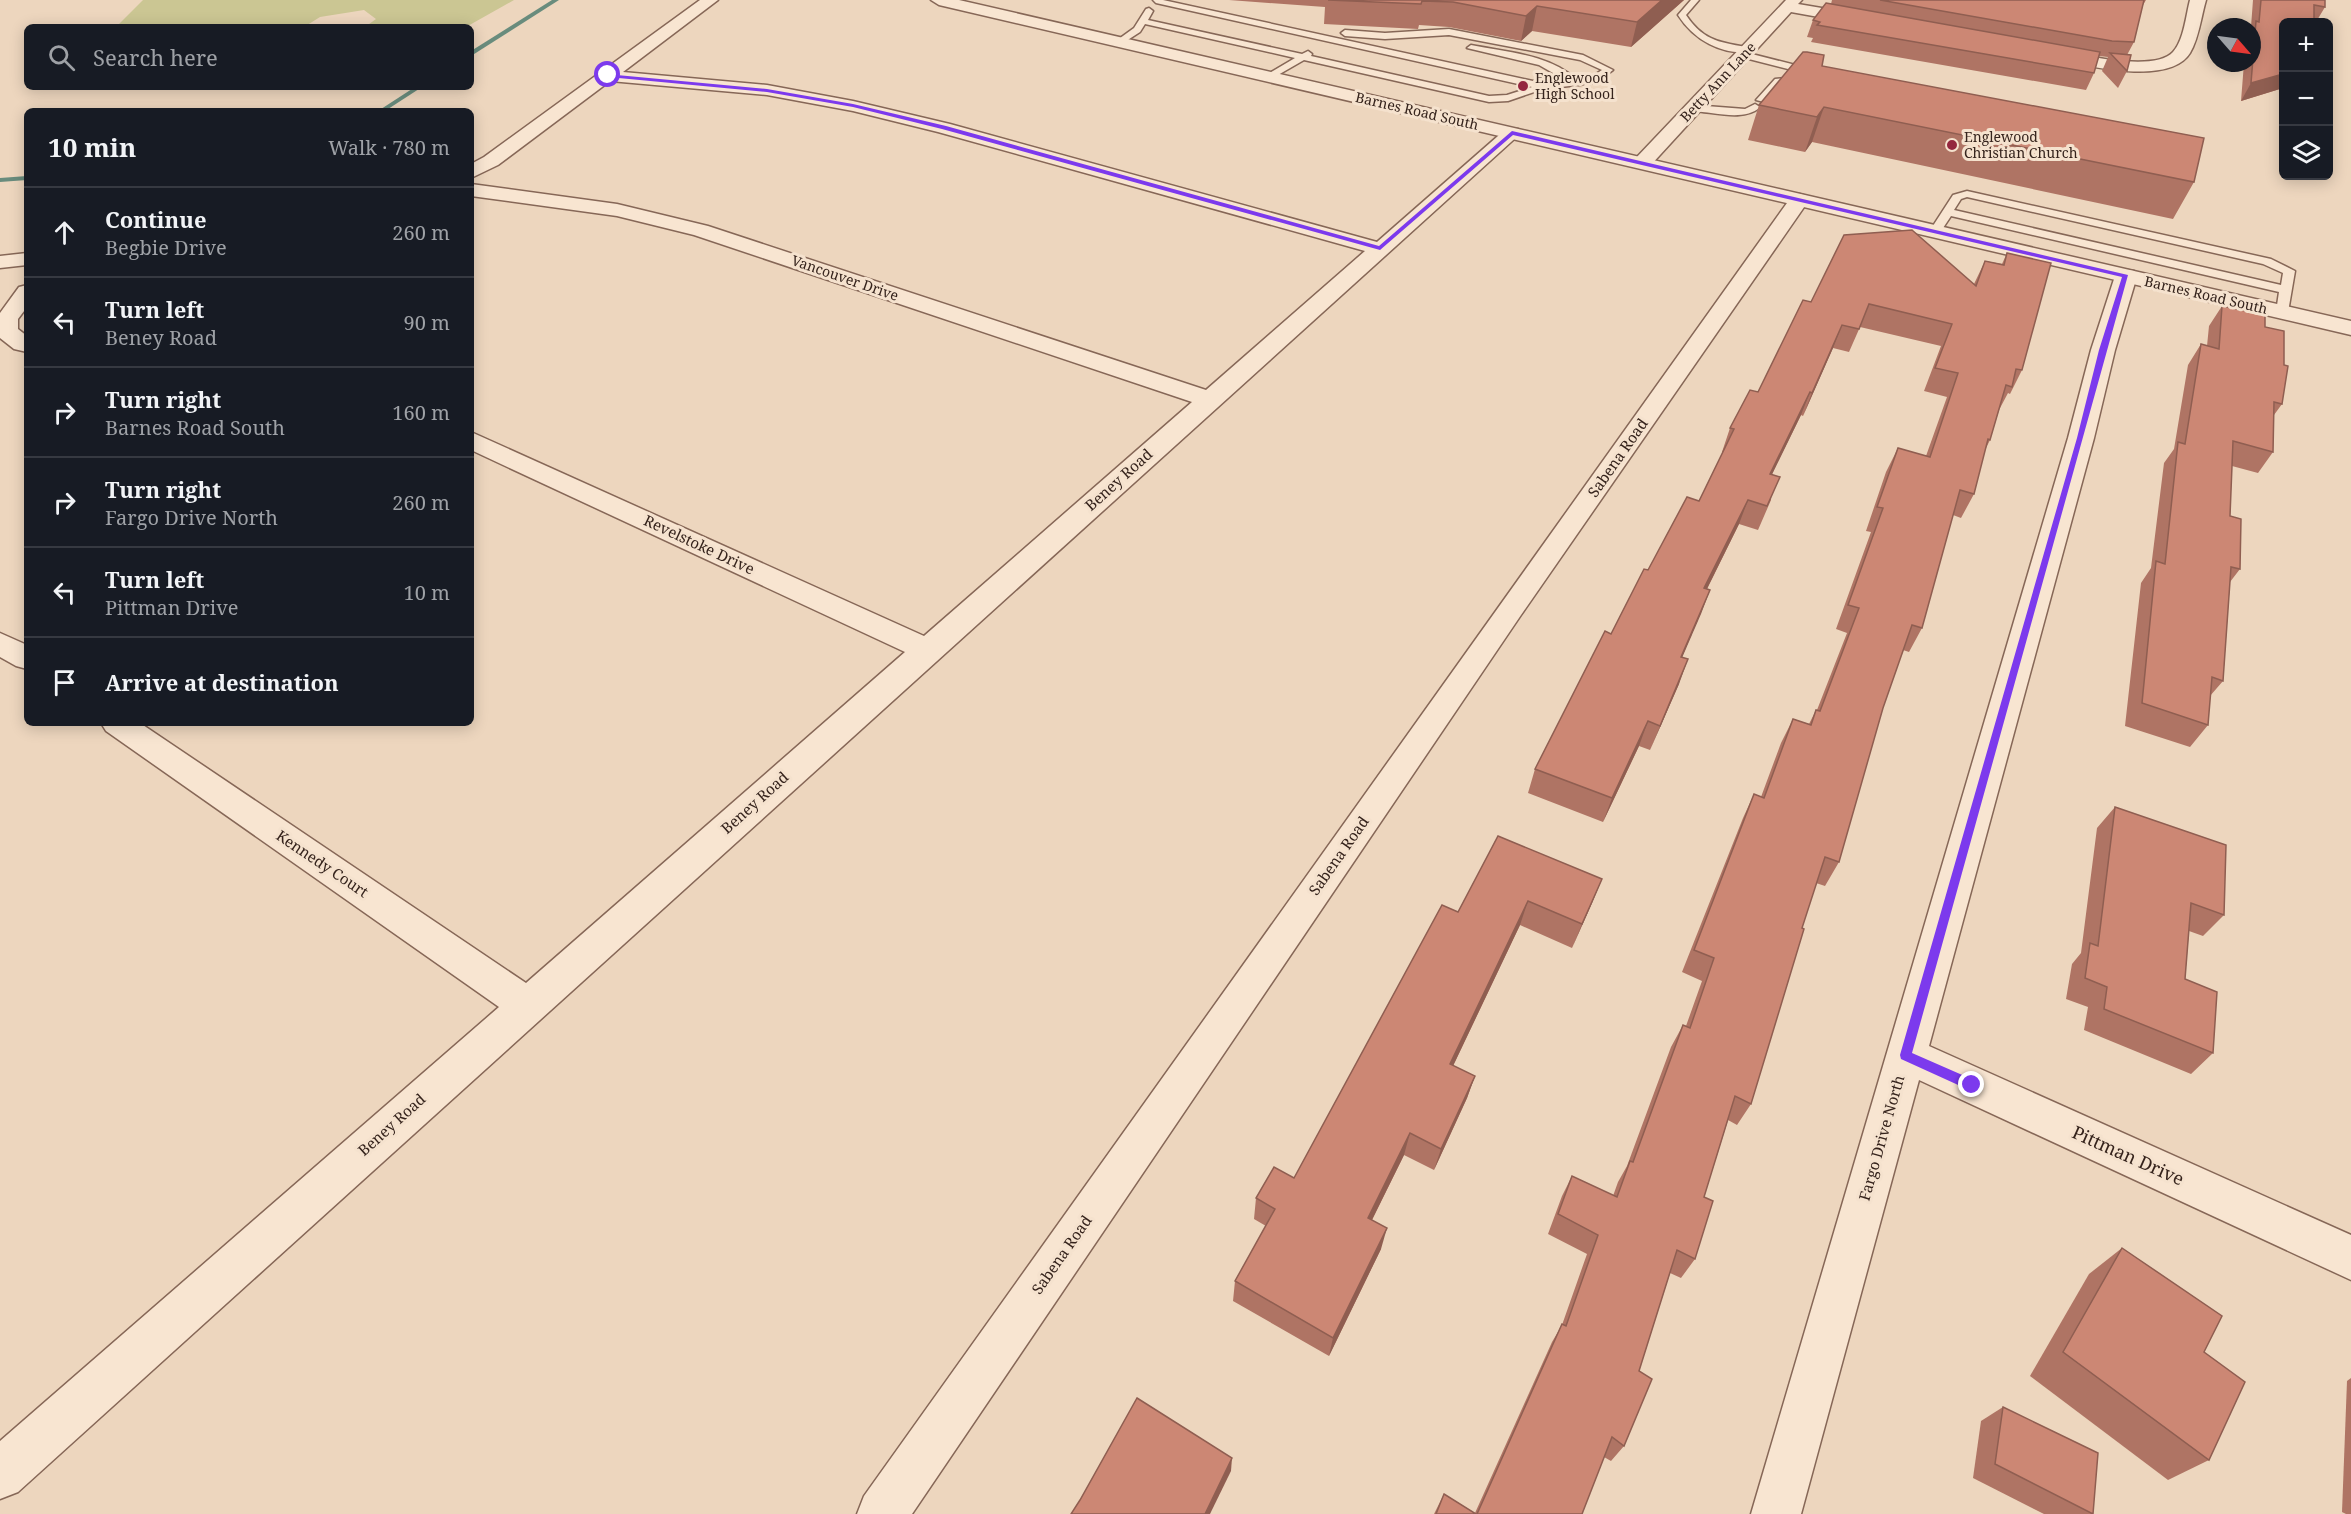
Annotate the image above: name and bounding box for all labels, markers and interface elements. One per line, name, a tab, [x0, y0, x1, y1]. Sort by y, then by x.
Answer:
north arrow	[2207, 18, 2261, 72]
map controls	[2279, 18, 2333, 180]
button: +	[2279, 18, 2333, 72]
search box	[24, 24, 474, 90]
street label: Betty Ann Lane	[1676, 38, 1760, 126]
icon: search	[45, 41, 78, 74]
text: Search here	[93, 42, 218, 72]
route start	[594, 61, 620, 87]
place label: Englewood High School	[1535, 68, 1615, 103]
button: −	[2279, 72, 2333, 126]
marker: Englewood High School	[1516, 79, 1530, 93]
street label: Barnes Road South	[1354, 87, 1481, 134]
button: layers	[2279, 126, 2333, 180]
place label: Englewood Christian Church	[1964, 127, 2078, 162]
text: 10 min	[48, 129, 136, 165]
text: Walk · 780 m	[328, 134, 450, 161]
marker: Englewood Christian Church	[1945, 138, 1959, 152]
text: Continue	[105, 204, 207, 234]
icon: ahead	[48, 216, 81, 249]
text: 260 m	[392, 219, 450, 246]
text: Begbie Drive	[105, 234, 227, 261]
street label: Vancouver Drive	[789, 250, 901, 305]
street label: Barnes Road South	[2143, 271, 2270, 318]
text: Turn left	[105, 294, 204, 324]
icon: left	[48, 306, 81, 339]
text: 90 m	[404, 309, 450, 336]
text: Beney Road	[105, 324, 217, 351]
text: Turn right	[105, 384, 221, 414]
icon: right	[48, 396, 81, 429]
text: 160 m	[392, 399, 450, 426]
text: Barnes Road South	[105, 414, 285, 441]
street label: Sabena Road	[1583, 414, 1652, 501]
street label: Beney Road	[1080, 444, 1156, 515]
text: Turn right	[105, 474, 221, 504]
icon: right	[48, 486, 81, 519]
text: 260 m	[392, 489, 450, 516]
text: Fargo Drive North	[105, 504, 278, 531]
street label: Revelstoke Drive	[641, 510, 758, 578]
text: Turn left	[105, 564, 204, 594]
icon: left	[48, 576, 81, 609]
text: 10 m	[404, 579, 450, 606]
text: Pittman Drive	[105, 594, 238, 621]
icon: arrive	[48, 666, 81, 699]
text: Arrive at destination	[105, 667, 339, 697]
street label: Beney Road	[716, 767, 792, 838]
street label: Sabena Road	[1304, 812, 1373, 899]
street label: Kennedy Court	[273, 825, 372, 901]
route end	[1958, 1071, 1984, 1097]
street label: Fargo Drive North	[1854, 1072, 1909, 1203]
street label: Beney Road	[353, 1089, 429, 1160]
street label: Pittman Drive	[2069, 1120, 2188, 1190]
street label: Sabena Road	[1027, 1211, 1096, 1298]

